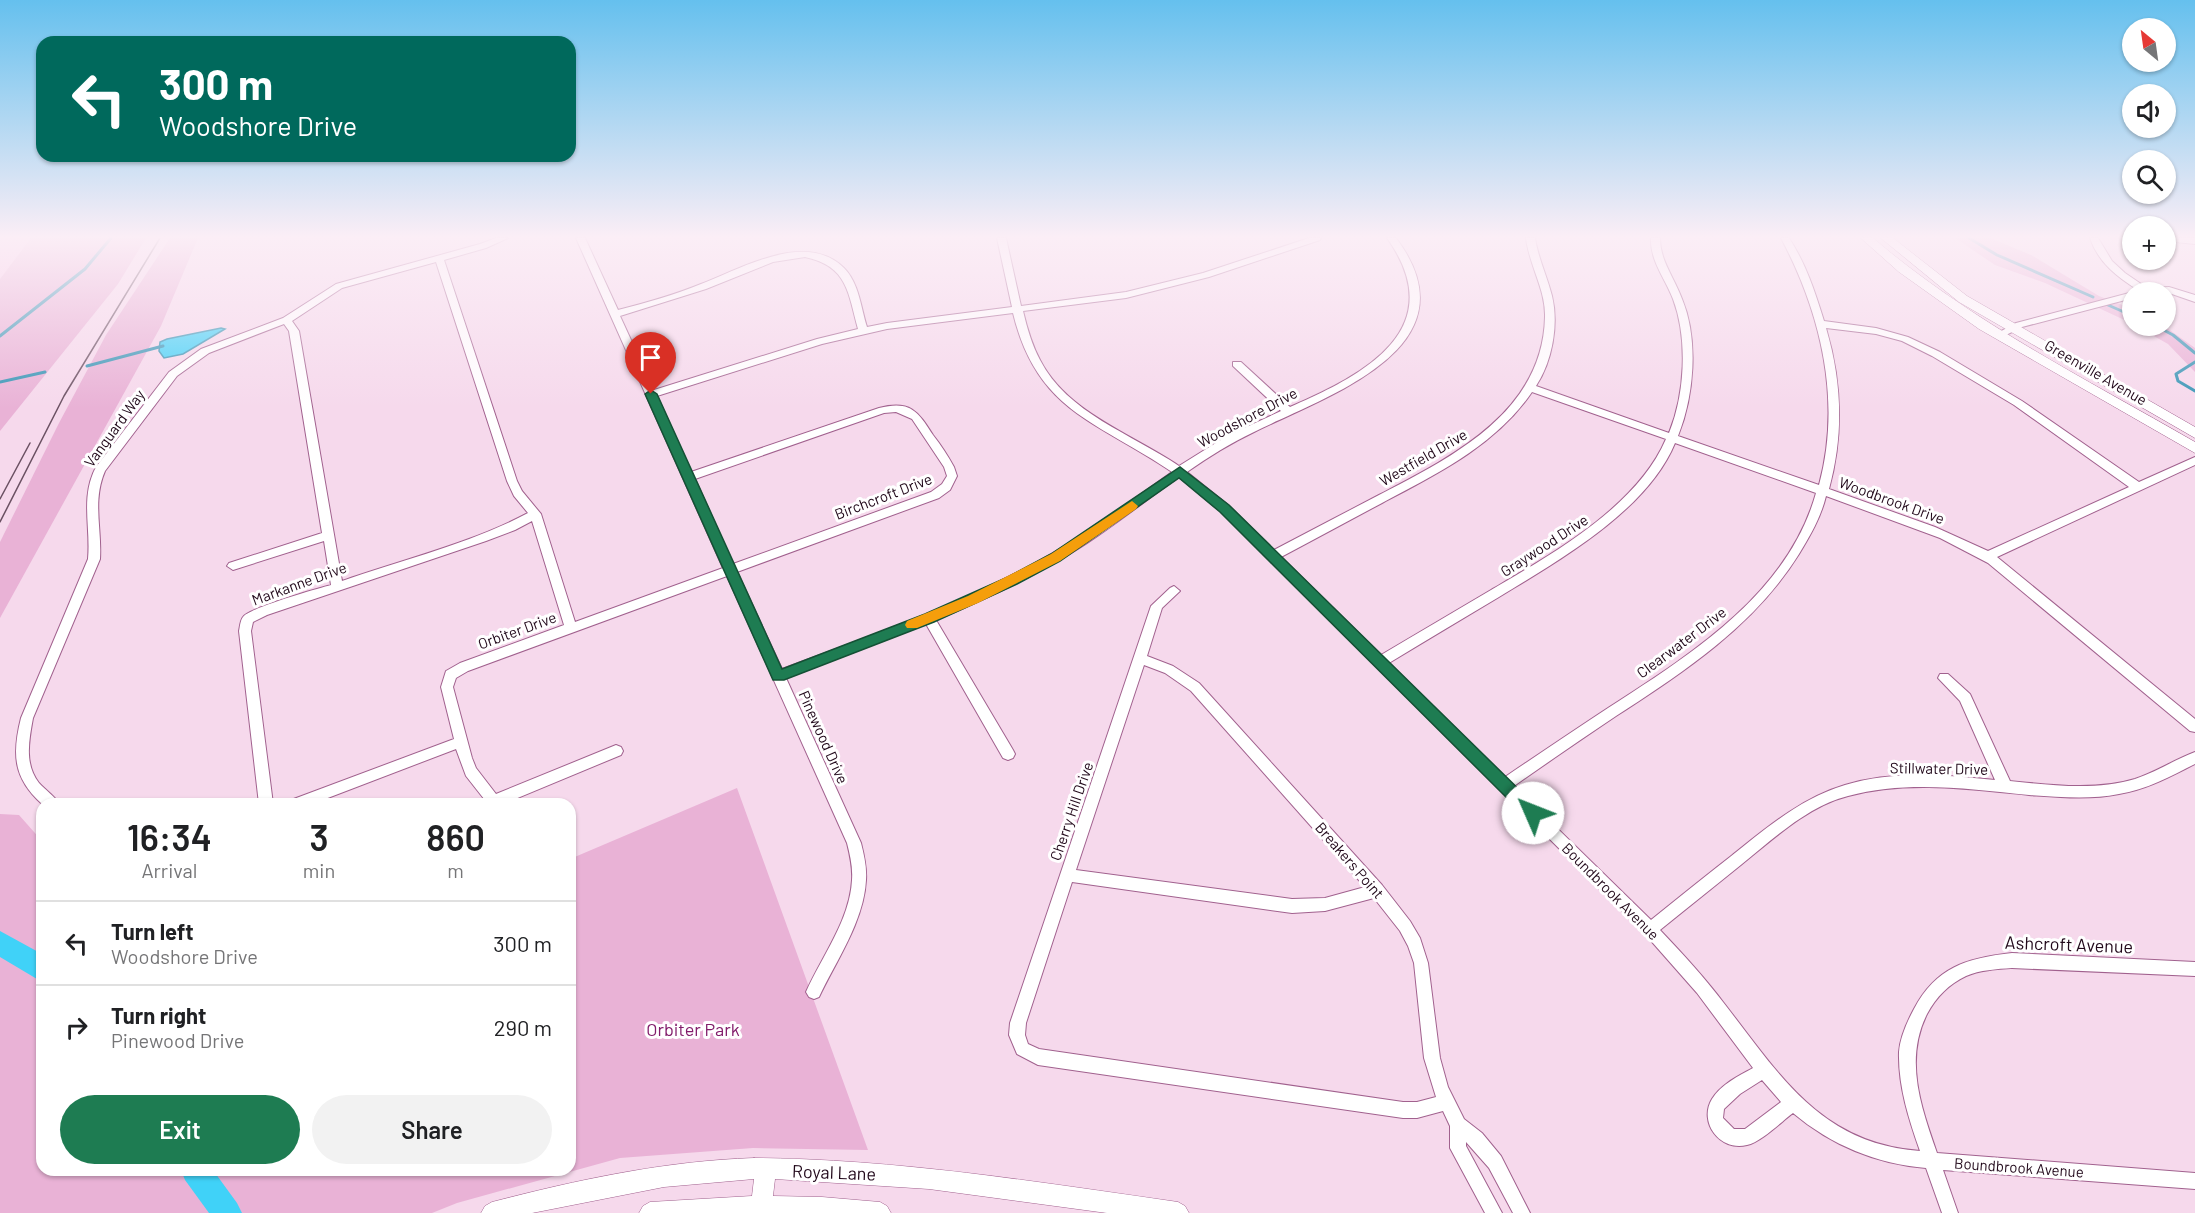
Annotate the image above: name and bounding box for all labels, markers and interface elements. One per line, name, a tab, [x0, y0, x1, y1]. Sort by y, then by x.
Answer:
north arrow	[2122, 18, 2176, 72]
map controls	[2122, 18, 2176, 336]
text: 300 m	[159, 58, 273, 108]
icon: left	[60, 60, 138, 138]
button: sound	[2122, 84, 2176, 138]
text: Woodshore Drive	[159, 109, 357, 141]
button: search	[2122, 150, 2176, 204]
button: +	[2122, 216, 2176, 270]
button: −	[2122, 282, 2176, 336]
pin	[625, 332, 676, 394]
street label: Greenville Avenue	[2042, 335, 2150, 409]
icon: arrive	[634, 341, 667, 374]
street label: Woodshore Drive	[1194, 383, 1300, 451]
street label: Vanguard Way	[80, 386, 148, 470]
street label: Westfield Drive	[1376, 425, 1470, 489]
street label: Birchcroft Drive	[832, 469, 934, 523]
street label: Woodbrook Drive	[1837, 473, 1947, 527]
street label: Graywood Drive	[1497, 510, 1591, 580]
street label: Markanne Drive	[249, 558, 349, 608]
street label: Clearwater Drive	[1633, 602, 1729, 682]
street label: Orbiter Drive	[475, 608, 559, 652]
street label: Pinewood Drive	[795, 688, 853, 786]
street label: Stillwater Drive	[1890, 758, 1988, 778]
street label: Cherry Hill Drive	[1046, 759, 1096, 863]
position arrow	[1501, 781, 1565, 845]
text: 16:34	[127, 815, 212, 858]
text: 3	[309, 815, 329, 858]
text: 860	[426, 815, 485, 858]
street label: Breakers Point	[1312, 818, 1388, 902]
street label: Boundbrook Avenue	[1559, 839, 1663, 943]
text: Arrival	[141, 858, 197, 882]
text: min	[303, 858, 335, 882]
text: m	[447, 858, 464, 882]
text: Turn left	[111, 918, 194, 944]
icon: left	[60, 927, 93, 960]
text: 300 m	[493, 930, 552, 956]
street label: Ashcroft Avenue	[2004, 931, 2134, 957]
text: Woodshore Drive	[111, 944, 258, 968]
text: Turn right	[111, 1002, 206, 1028]
icon: right	[60, 1011, 93, 1044]
text: 290 m	[494, 1014, 552, 1040]
park label: Orbiter Park	[646, 1018, 740, 1040]
text: Pinewood Drive	[111, 1028, 244, 1052]
button: Exit	[60, 1095, 300, 1164]
button: Share	[312, 1095, 552, 1164]
street label: Boundbrook Avenue	[1954, 1153, 2084, 1181]
street label: Royal Lane	[792, 1160, 876, 1184]

